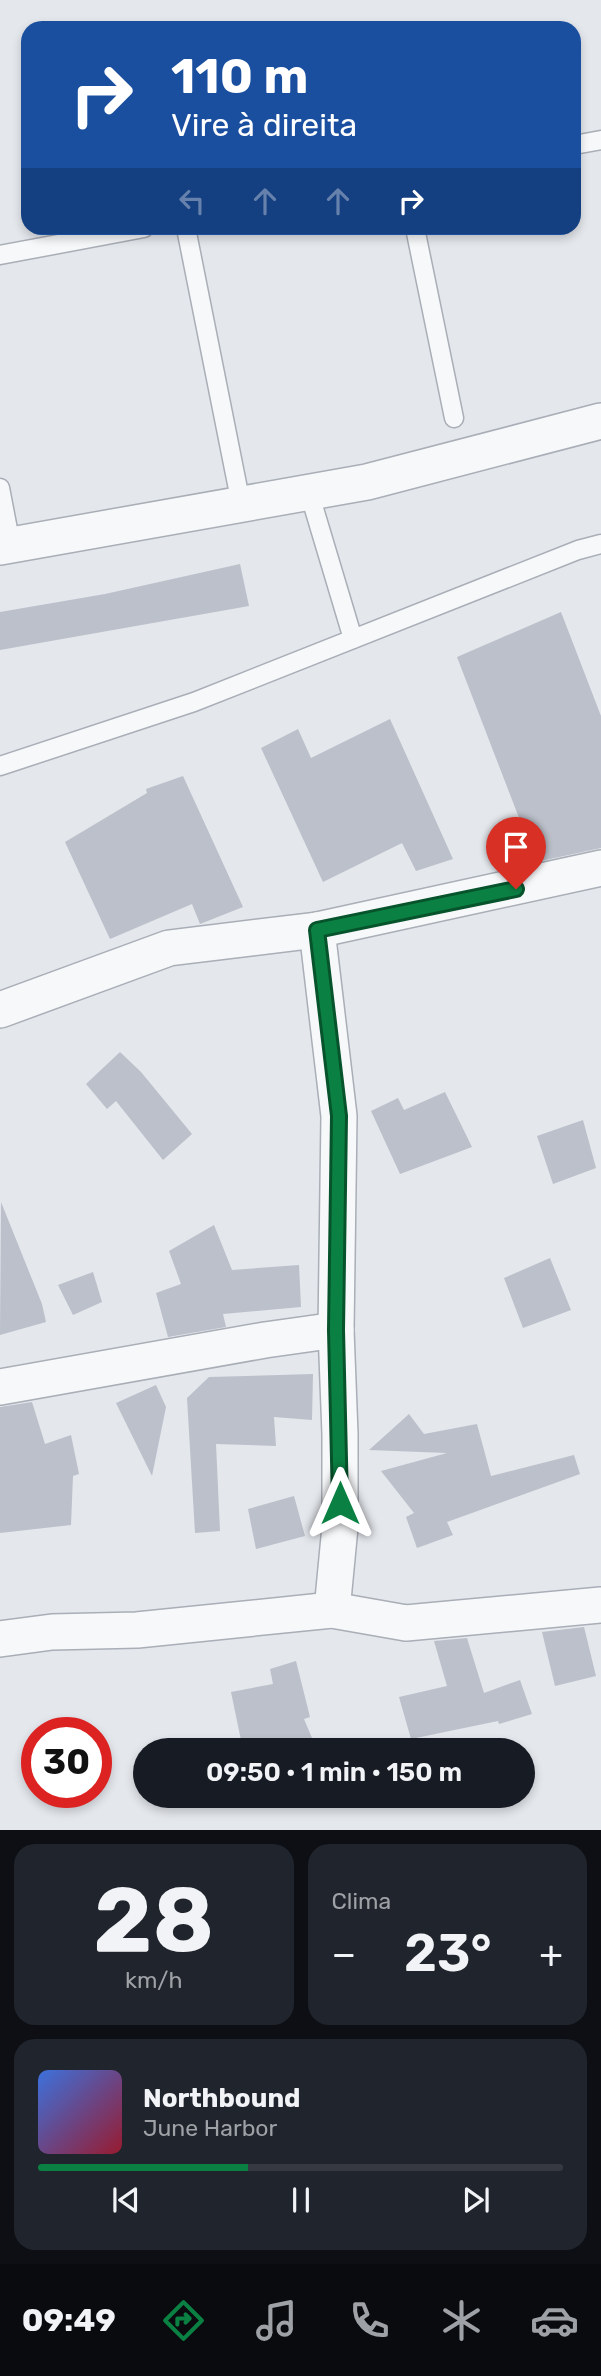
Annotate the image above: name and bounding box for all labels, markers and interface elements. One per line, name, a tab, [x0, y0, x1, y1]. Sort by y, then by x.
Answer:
text: 110 m	[171, 47, 308, 105]
icon: right	[56, 49, 147, 140]
text: Vire à direita	[171, 106, 357, 144]
icon: left	[173, 182, 211, 220]
icon: ahead	[246, 182, 284, 220]
icon: ahead	[319, 182, 357, 220]
icon: right	[392, 182, 430, 220]
pin	[486, 817, 546, 889]
icon: arrive	[497, 828, 535, 866]
position arrow	[303, 1466, 377, 1540]
speed limit sign: 30	[21, 1717, 112, 1808]
text: 09:50 · 1 min · 150 m	[206, 1757, 462, 1788]
text: 28	[93, 1866, 214, 1974]
text: Clima	[332, 1887, 391, 1915]
text: 23°	[404, 1922, 492, 1984]
text: −	[332, 1931, 356, 1977]
text: +	[539, 1931, 563, 1977]
text: km/h	[125, 1966, 182, 1994]
text: Northbound	[143, 2083, 301, 2114]
text: June Harbor	[143, 2114, 277, 2142]
icon: previous	[107, 2181, 145, 2219]
icon: pause	[282, 2181, 320, 2219]
icon: next	[457, 2181, 495, 2219]
icon: directions	[159, 2296, 208, 2345]
icon: music	[252, 2296, 301, 2345]
icon: phone	[345, 2296, 394, 2345]
icon: climate	[437, 2296, 486, 2345]
icon: car	[530, 2296, 579, 2345]
text: 09:49	[22, 2301, 116, 2339]

